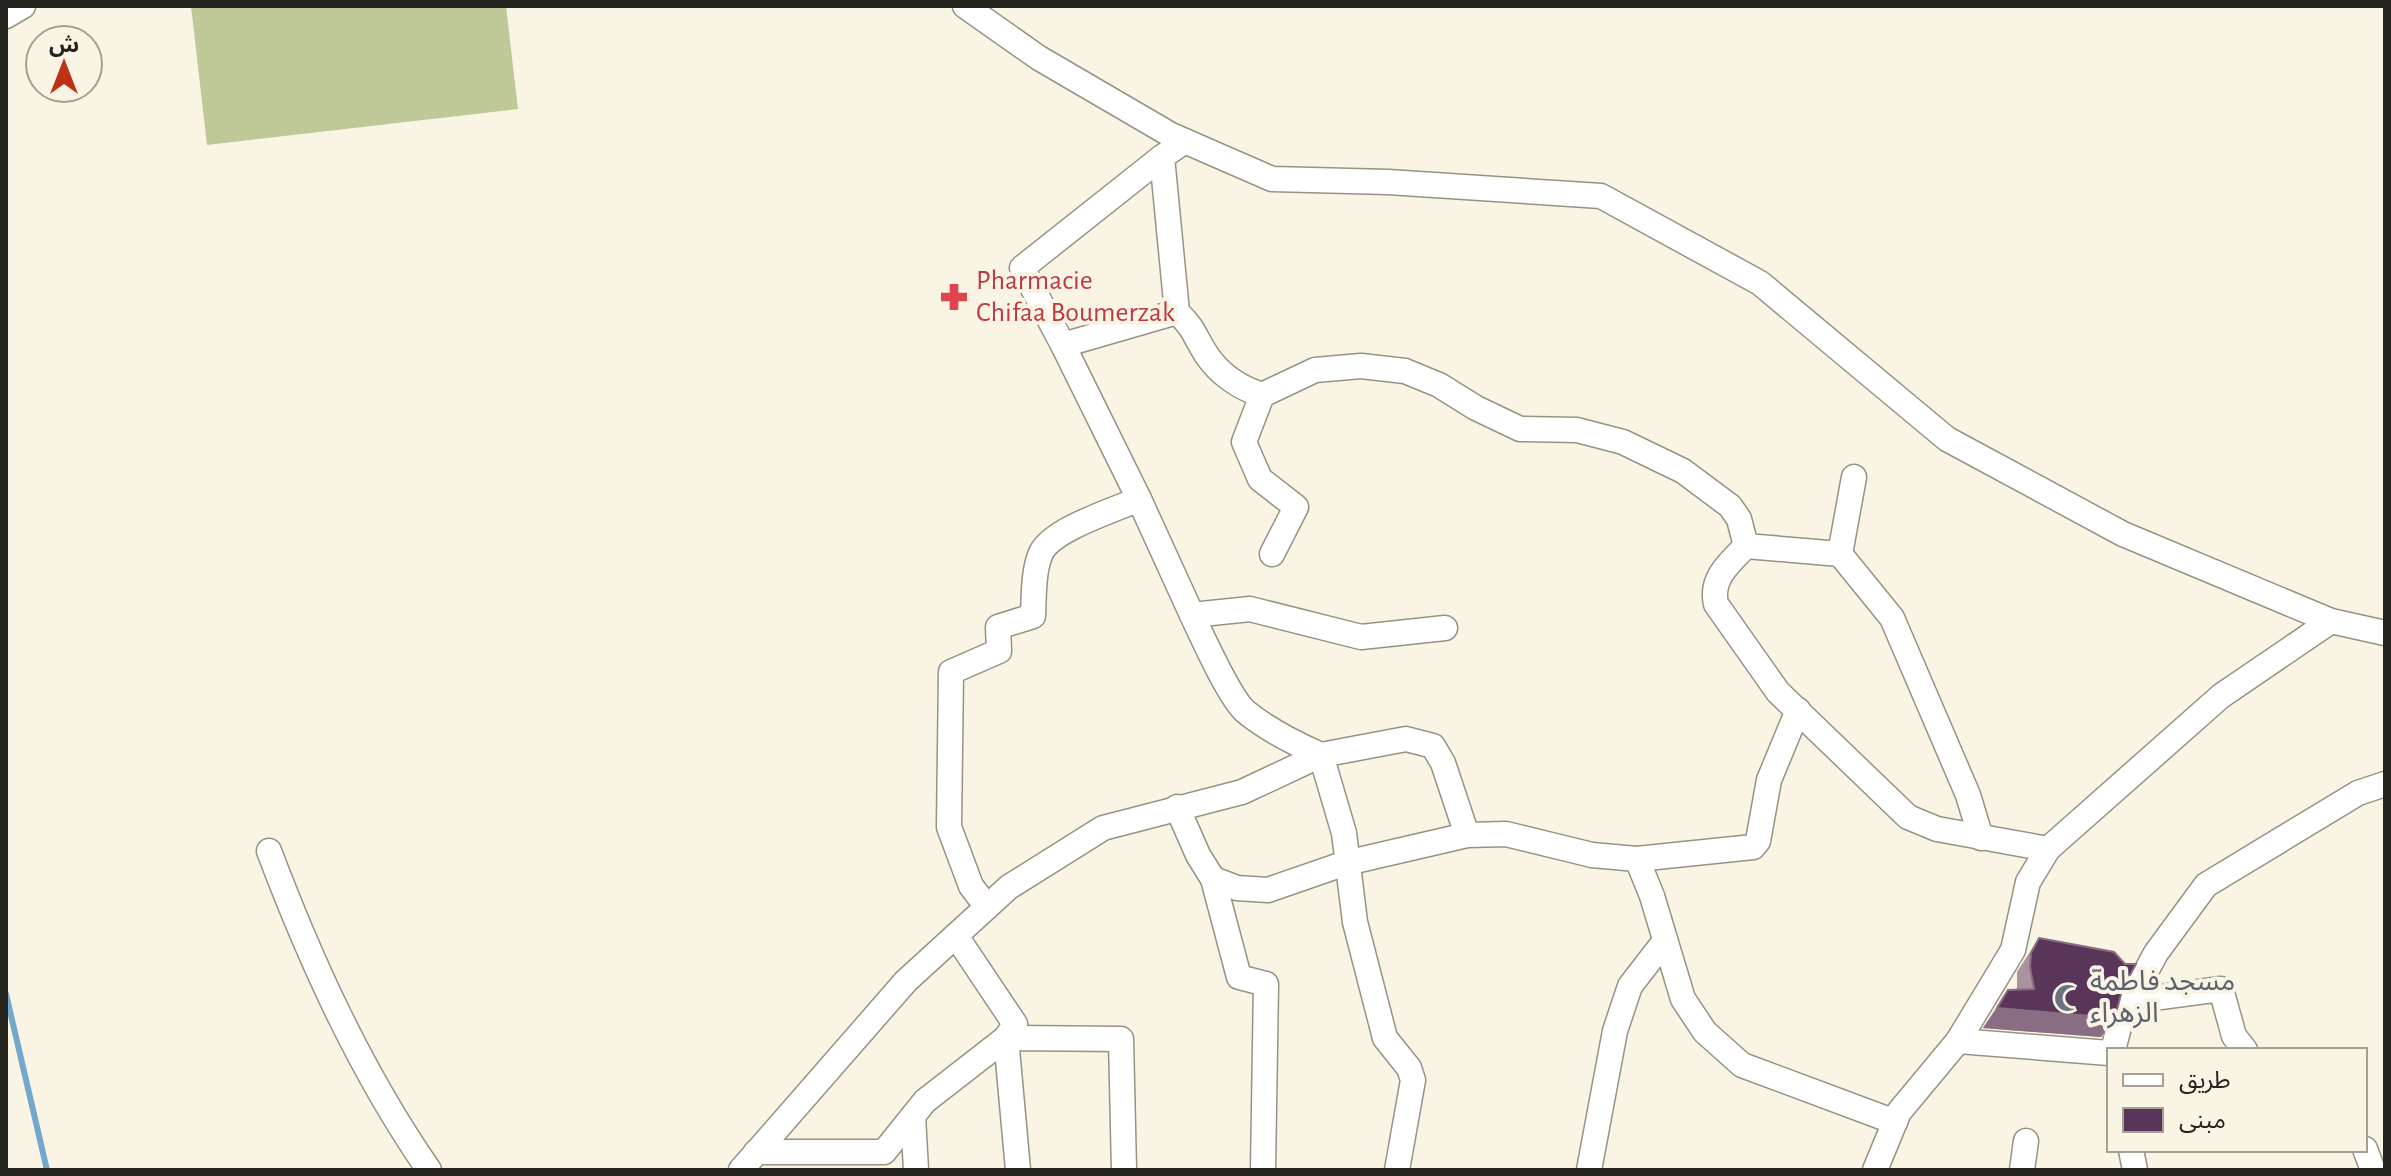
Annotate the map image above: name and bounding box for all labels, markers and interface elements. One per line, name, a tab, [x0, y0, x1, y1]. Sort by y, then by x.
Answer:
north arrow	[24, 24, 104, 104]
text: ش	[49, 34, 79, 57]
place label: Pharmacie Chifaa Boumerzak	[976, 267, 1175, 327]
pharmacy icon: Pharmacie Chifaa Boumerzak	[939, 282, 969, 312]
place label: مسجد فاطمة الزهراء	[2090, 968, 2235, 1029]
mosque icon: مسجد فاطمة الزهراء	[2053, 983, 2083, 1013]
legend	[2107, 1048, 2367, 1152]
text: طريق	[2179, 1069, 2231, 1095]
text: مبنى	[2179, 1109, 2226, 1133]

